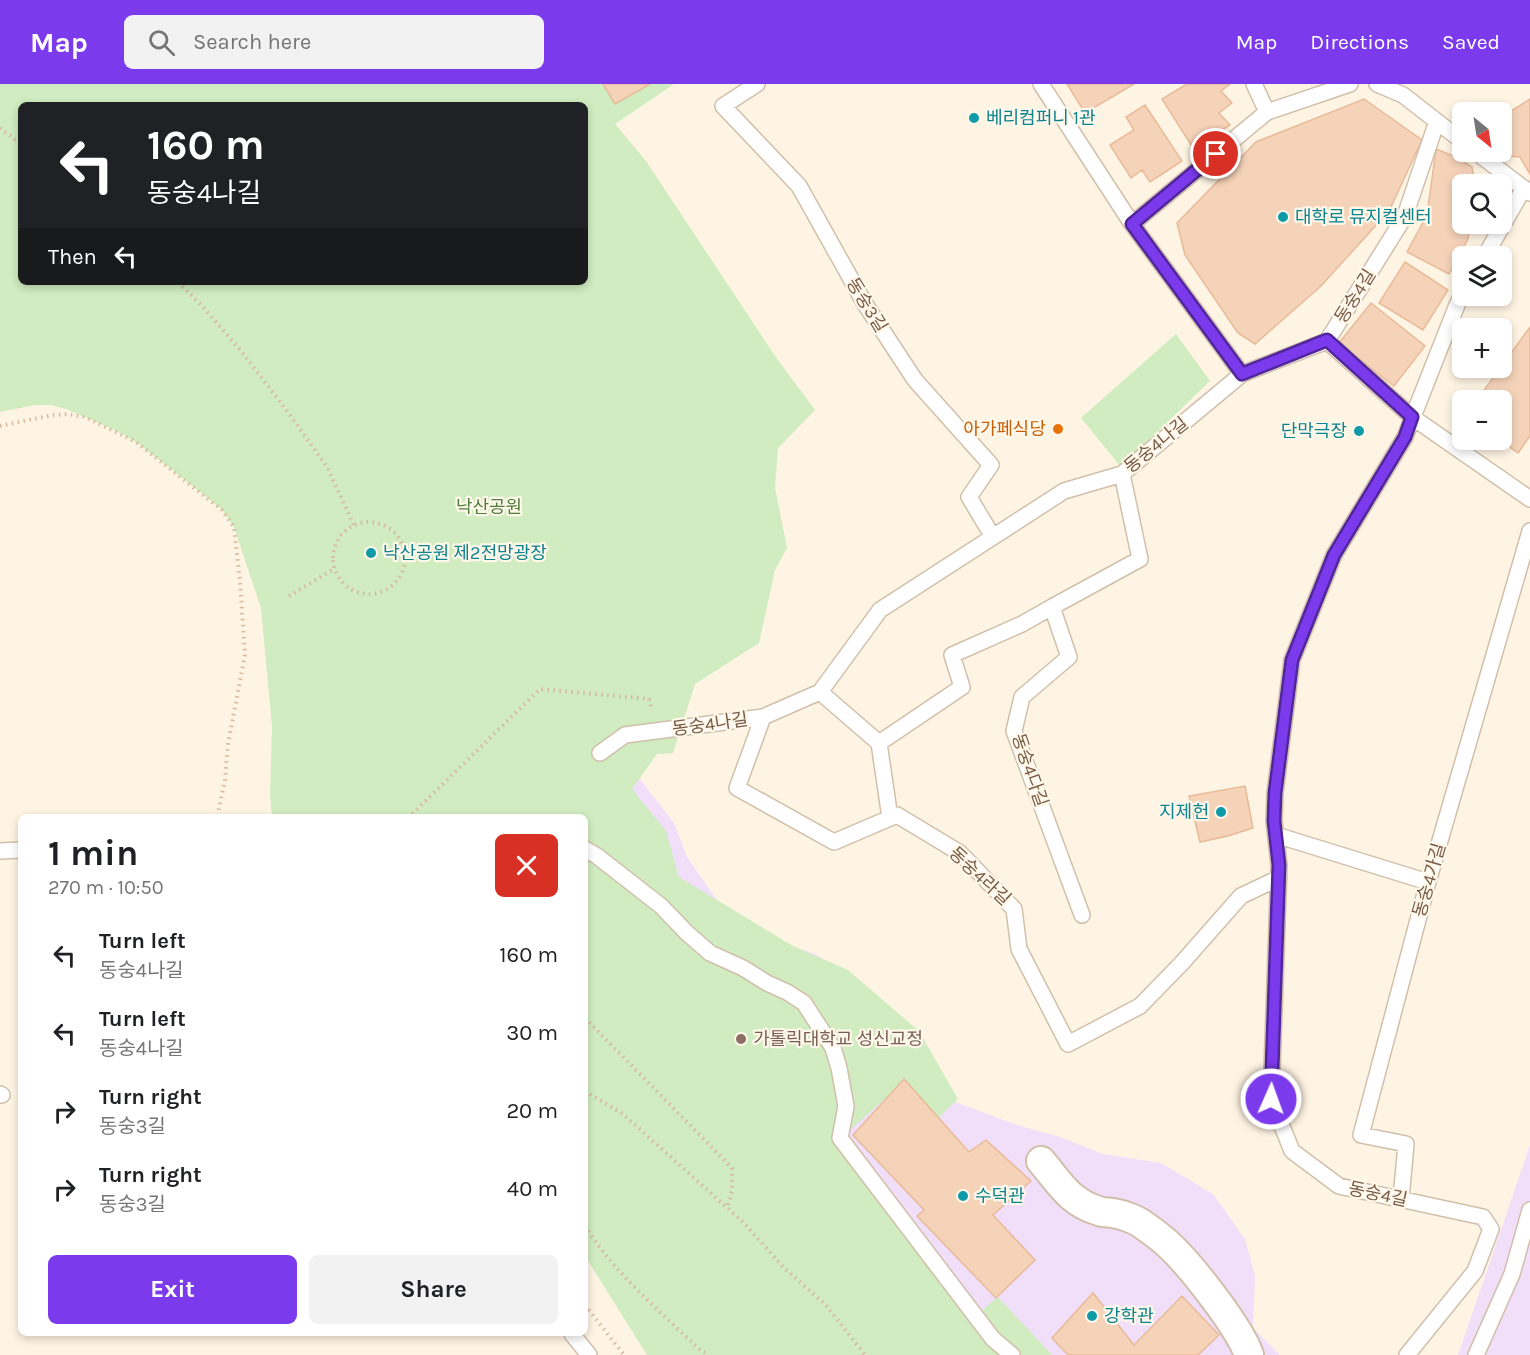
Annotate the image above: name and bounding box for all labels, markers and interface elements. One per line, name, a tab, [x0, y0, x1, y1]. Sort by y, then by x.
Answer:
search box	[124, 15, 544, 69]
text: Map	[30, 26, 88, 59]
icon: search	[145, 26, 178, 59]
text: Search here	[193, 29, 311, 55]
text: Map	[1236, 30, 1277, 54]
text: Directions	[1310, 30, 1409, 54]
text: Saved	[1442, 30, 1500, 54]
north arrow	[1452, 102, 1512, 162]
map controls	[1452, 102, 1512, 450]
place label: 베리컴퍼니 1관	[986, 107, 1096, 129]
marker: 베리컴퍼니 1관	[967, 111, 981, 125]
text: 160 m	[147, 120, 265, 170]
icon: left	[48, 126, 126, 204]
pin	[1190, 128, 1241, 179]
icon: arrive	[1199, 137, 1232, 170]
button: search	[1452, 174, 1512, 234]
text: 동숭4나길	[147, 177, 261, 209]
place label: 대학로 뮤지컬센터	[1295, 206, 1432, 228]
marker: 대학로 뮤지컬센터	[1276, 210, 1290, 224]
icon: left	[109, 240, 142, 273]
text: Then	[48, 244, 97, 270]
button: layers	[1452, 246, 1512, 306]
street label: 동숭4길	[1330, 265, 1380, 327]
street label: 동숭3길	[842, 274, 892, 336]
button: +	[1452, 318, 1512, 378]
button: −	[1452, 390, 1512, 450]
street label: 동숭4나길	[1119, 412, 1193, 478]
place label: 아가페식당	[963, 418, 1046, 440]
place label: 단막극장	[1281, 420, 1347, 442]
marker: 아가페식당	[1051, 422, 1065, 436]
marker: 단막극장	[1352, 424, 1366, 438]
park label: 낙산공원	[456, 496, 522, 518]
place label: 낙산공원 제2전망광장	[383, 542, 547, 564]
marker: 낙산공원 제2전망광장	[364, 546, 378, 560]
street label: 동숭4나길	[671, 708, 749, 740]
street label: 동숭4다길	[1007, 730, 1053, 810]
place label: 지제헌	[1159, 801, 1209, 823]
marker: 지제헌	[1214, 805, 1228, 819]
text: 1 min	[48, 832, 138, 874]
button: close	[495, 834, 558, 897]
street label: 동숭4가길	[1408, 840, 1450, 920]
street label: 동숭4라길	[945, 842, 1015, 910]
text: 270 m · 10:50	[48, 876, 164, 899]
text: Turn left	[99, 928, 186, 954]
icon: left	[48, 939, 81, 972]
text: 160 m	[499, 942, 558, 968]
text: 동숭4나길	[99, 959, 184, 982]
text: Turn left	[99, 1006, 186, 1032]
icon: left	[48, 1017, 81, 1050]
text: 30 m	[506, 1020, 558, 1046]
place label: 가톨릭대학교 성신교정	[753, 1028, 923, 1050]
marker: 가톨릭대학교 성신교정	[734, 1032, 748, 1046]
text: 동숭4나길	[99, 1037, 184, 1060]
position arrow	[1239, 1067, 1303, 1131]
text: Turn right	[99, 1084, 202, 1110]
icon: right	[48, 1095, 81, 1128]
text: 20 m	[506, 1098, 558, 1124]
text: 동숭3길	[99, 1115, 166, 1138]
text: Turn right	[99, 1162, 202, 1188]
icon: right	[48, 1173, 81, 1206]
text: 40 m	[507, 1176, 558, 1202]
street label: 동숭4길	[1346, 1177, 1410, 1211]
place label: 수덕관	[975, 1185, 1025, 1207]
marker: 수덕관	[956, 1189, 970, 1203]
text: 동숭3길	[99, 1193, 166, 1216]
button: Exit	[48, 1255, 297, 1324]
button: Share	[309, 1255, 558, 1324]
place label: 강학관	[1104, 1305, 1154, 1327]
marker: 강학관	[1085, 1309, 1099, 1323]

